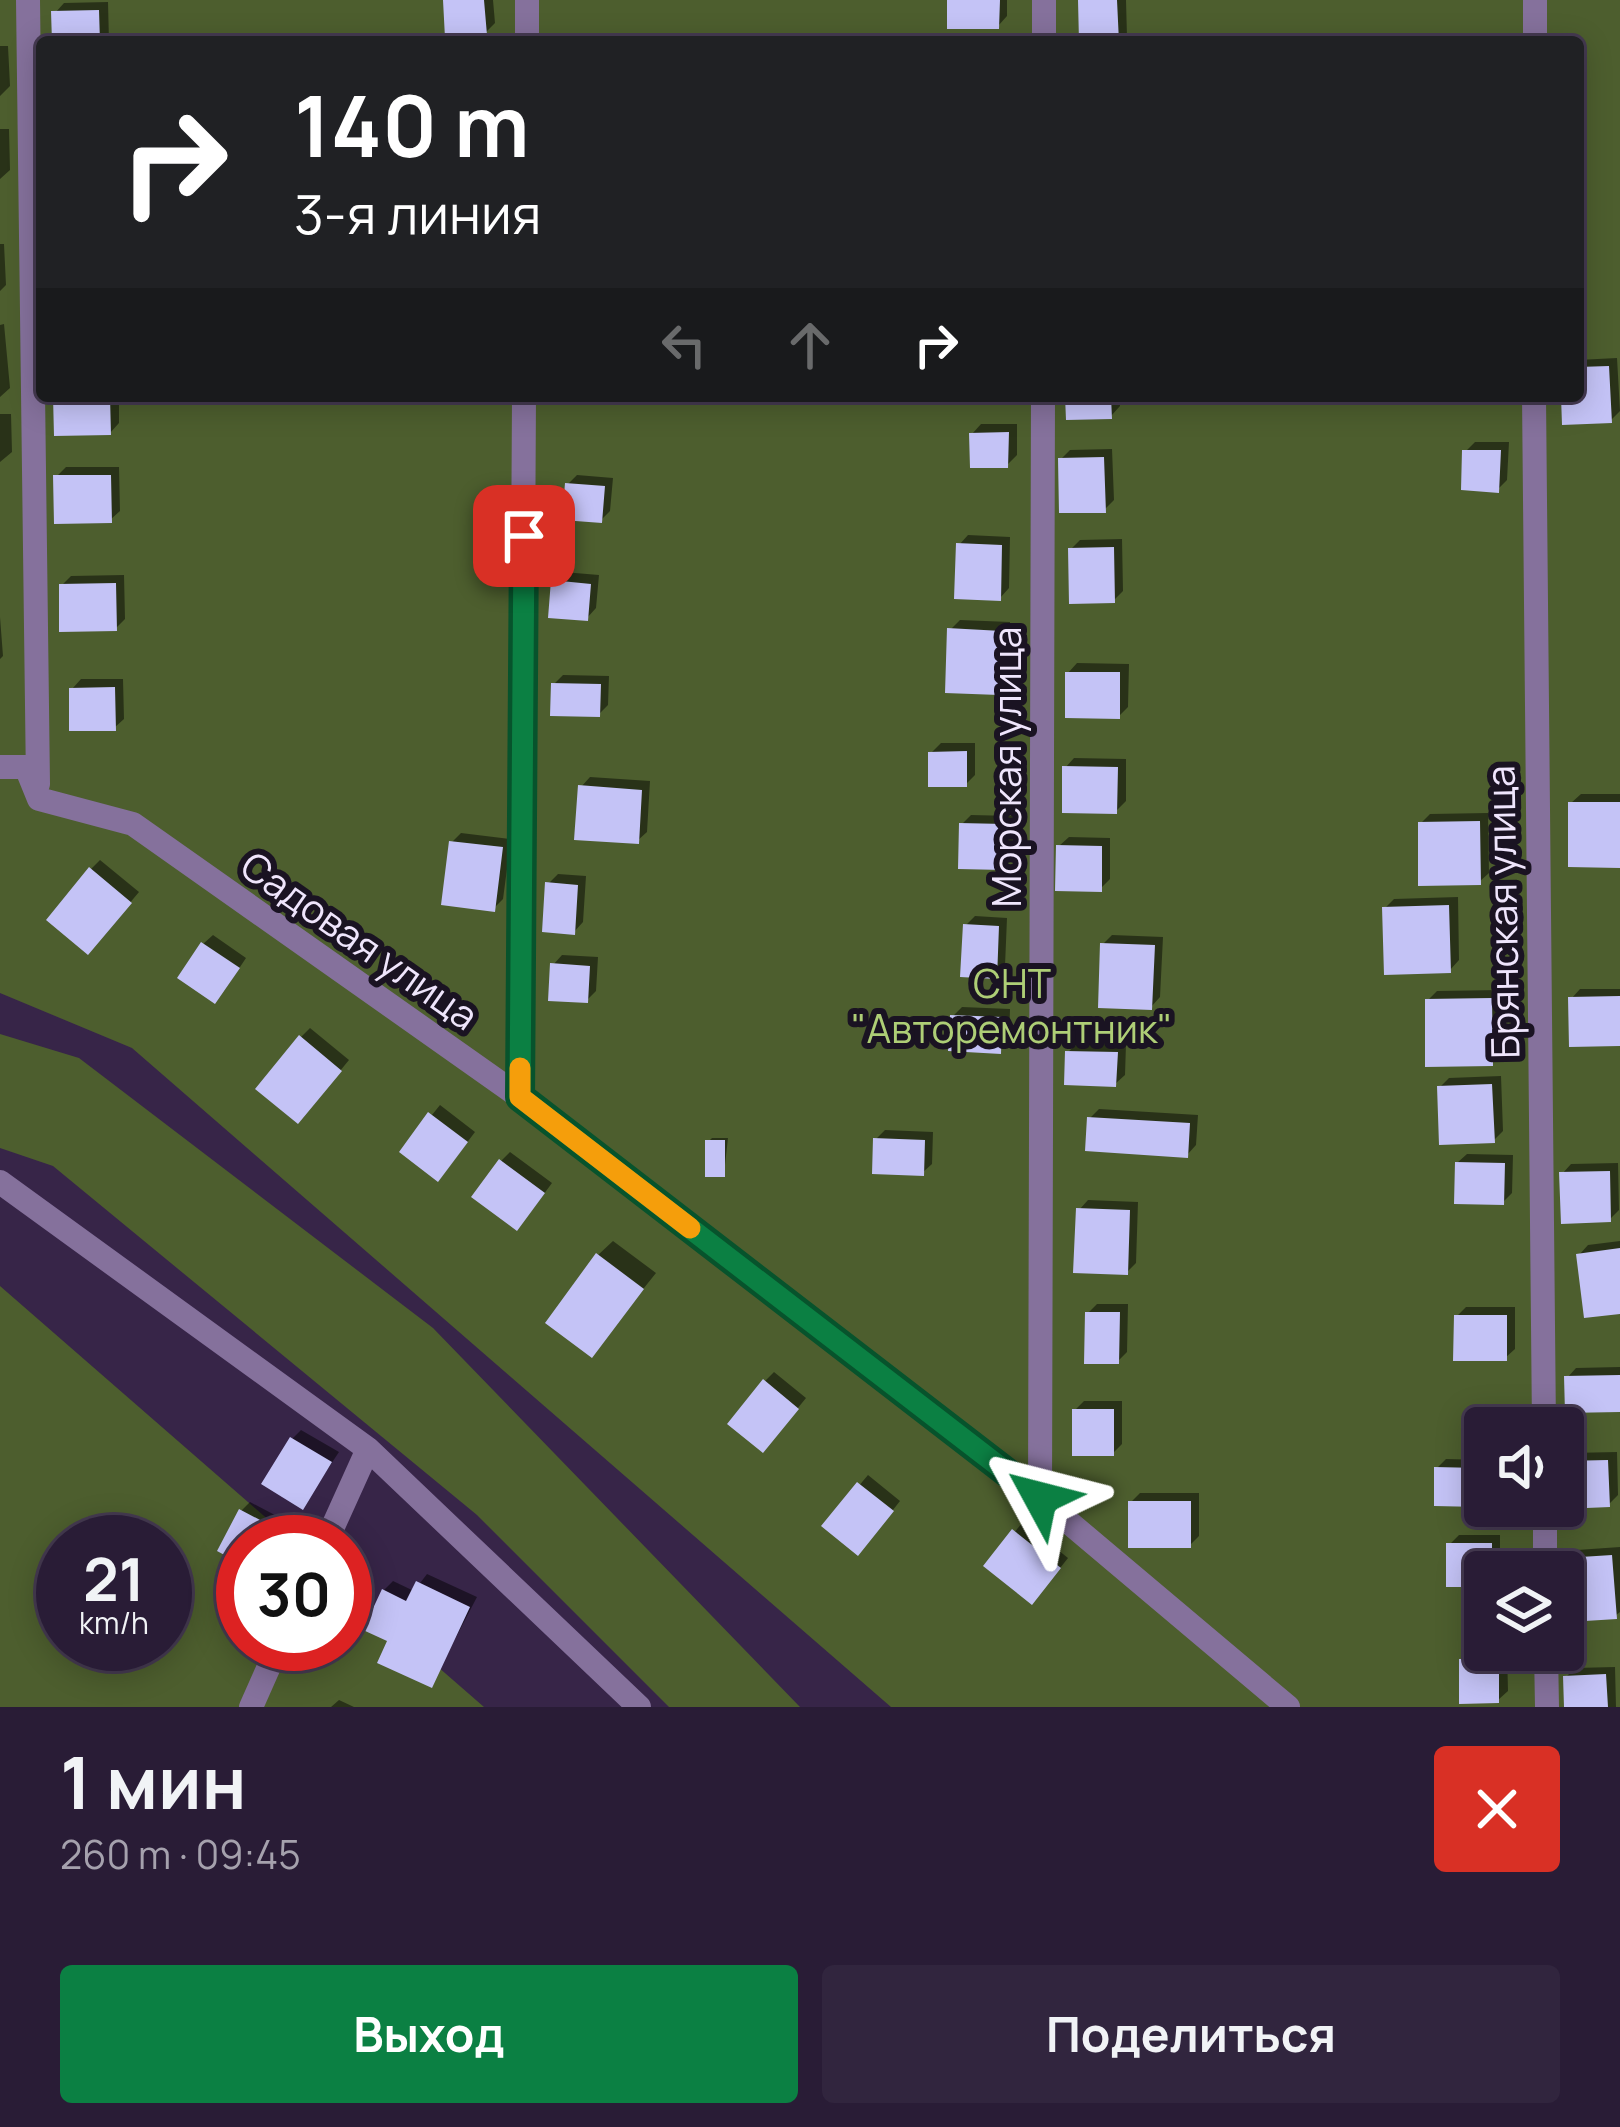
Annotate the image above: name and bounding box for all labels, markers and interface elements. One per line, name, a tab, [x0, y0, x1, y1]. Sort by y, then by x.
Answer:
text: 140 m	[294, 67, 530, 182]
icon: right	[96, 84, 252, 240]
text: 3-я линия	[294, 176, 541, 250]
icon: left	[651, 312, 717, 378]
icon: ahead	[777, 312, 843, 378]
icon: right	[903, 312, 969, 378]
pin	[473, 485, 575, 587]
icon: arrive	[491, 503, 557, 569]
street label: Морская улица	[979, 626, 1033, 908]
street label: Брянская улица	[1472, 765, 1532, 1059]
street label: Садовая улица	[231, 838, 489, 1042]
park label: СНТ "Авторемонтник"	[851, 956, 1173, 1055]
map controls	[1464, 1407, 1584, 1671]
button: sound	[1464, 1407, 1584, 1527]
position arrow	[977, 1435, 1103, 1561]
speed limit sign: 30	[216, 1515, 372, 1671]
text: 21	[83, 1537, 145, 1619]
button: layers	[1464, 1551, 1584, 1671]
text: km/h	[79, 1602, 149, 1643]
text: 1 мин	[60, 1732, 247, 1831]
button: close	[1434, 1746, 1560, 1872]
text: 260 m · 09:45	[60, 1827, 301, 1881]
button: Выход	[60, 1965, 798, 2103]
button: Поделиться	[822, 1965, 1560, 2103]

